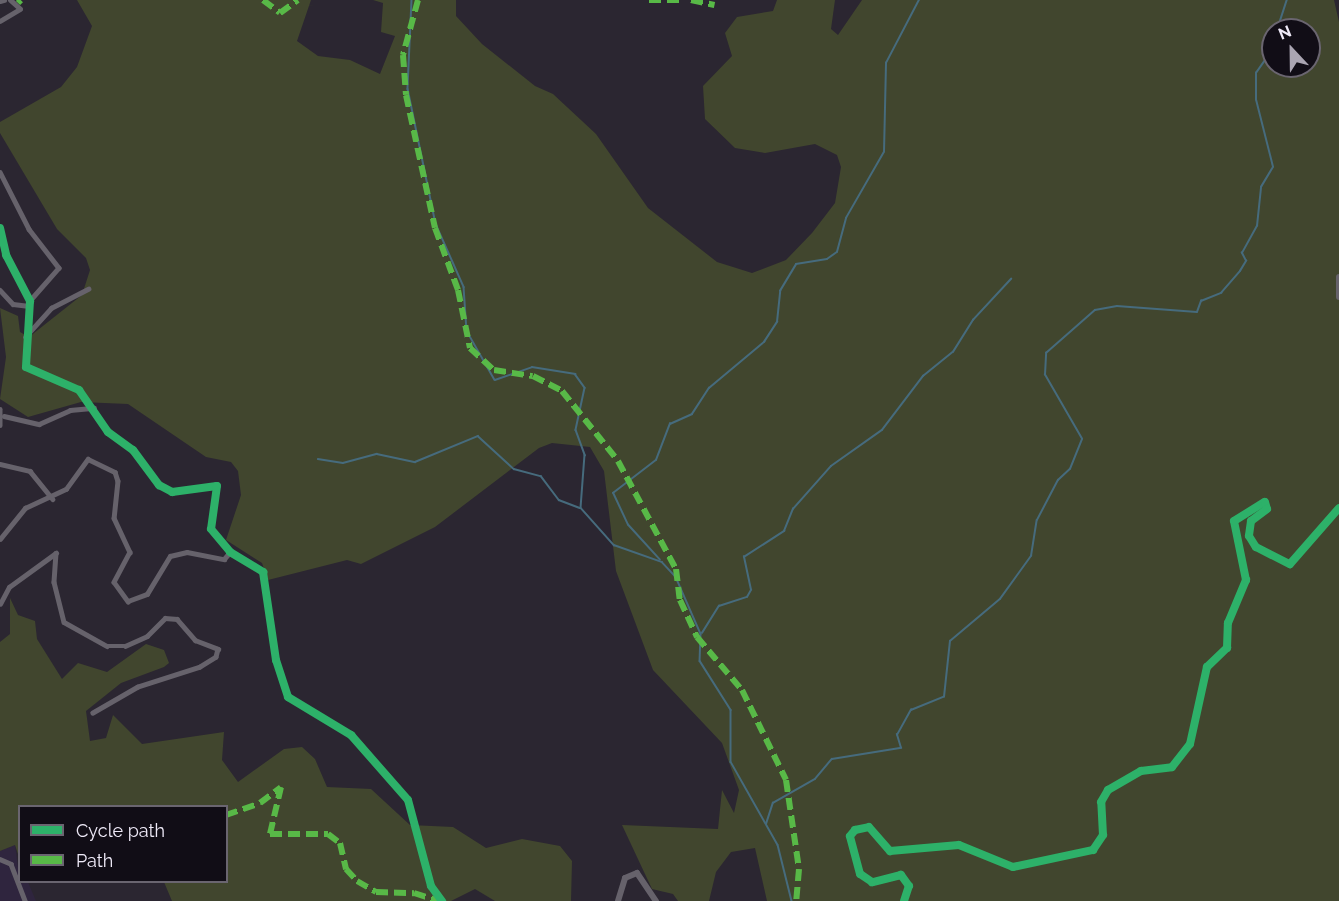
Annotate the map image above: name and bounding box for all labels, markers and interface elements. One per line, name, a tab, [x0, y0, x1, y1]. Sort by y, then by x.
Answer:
north arrow	[1261, 18, 1321, 78]
text: N	[1276, 22, 1294, 44]
legend	[18, 805, 228, 883]
text: Cycle path	[76, 820, 165, 841]
text: Path	[76, 850, 113, 871]

